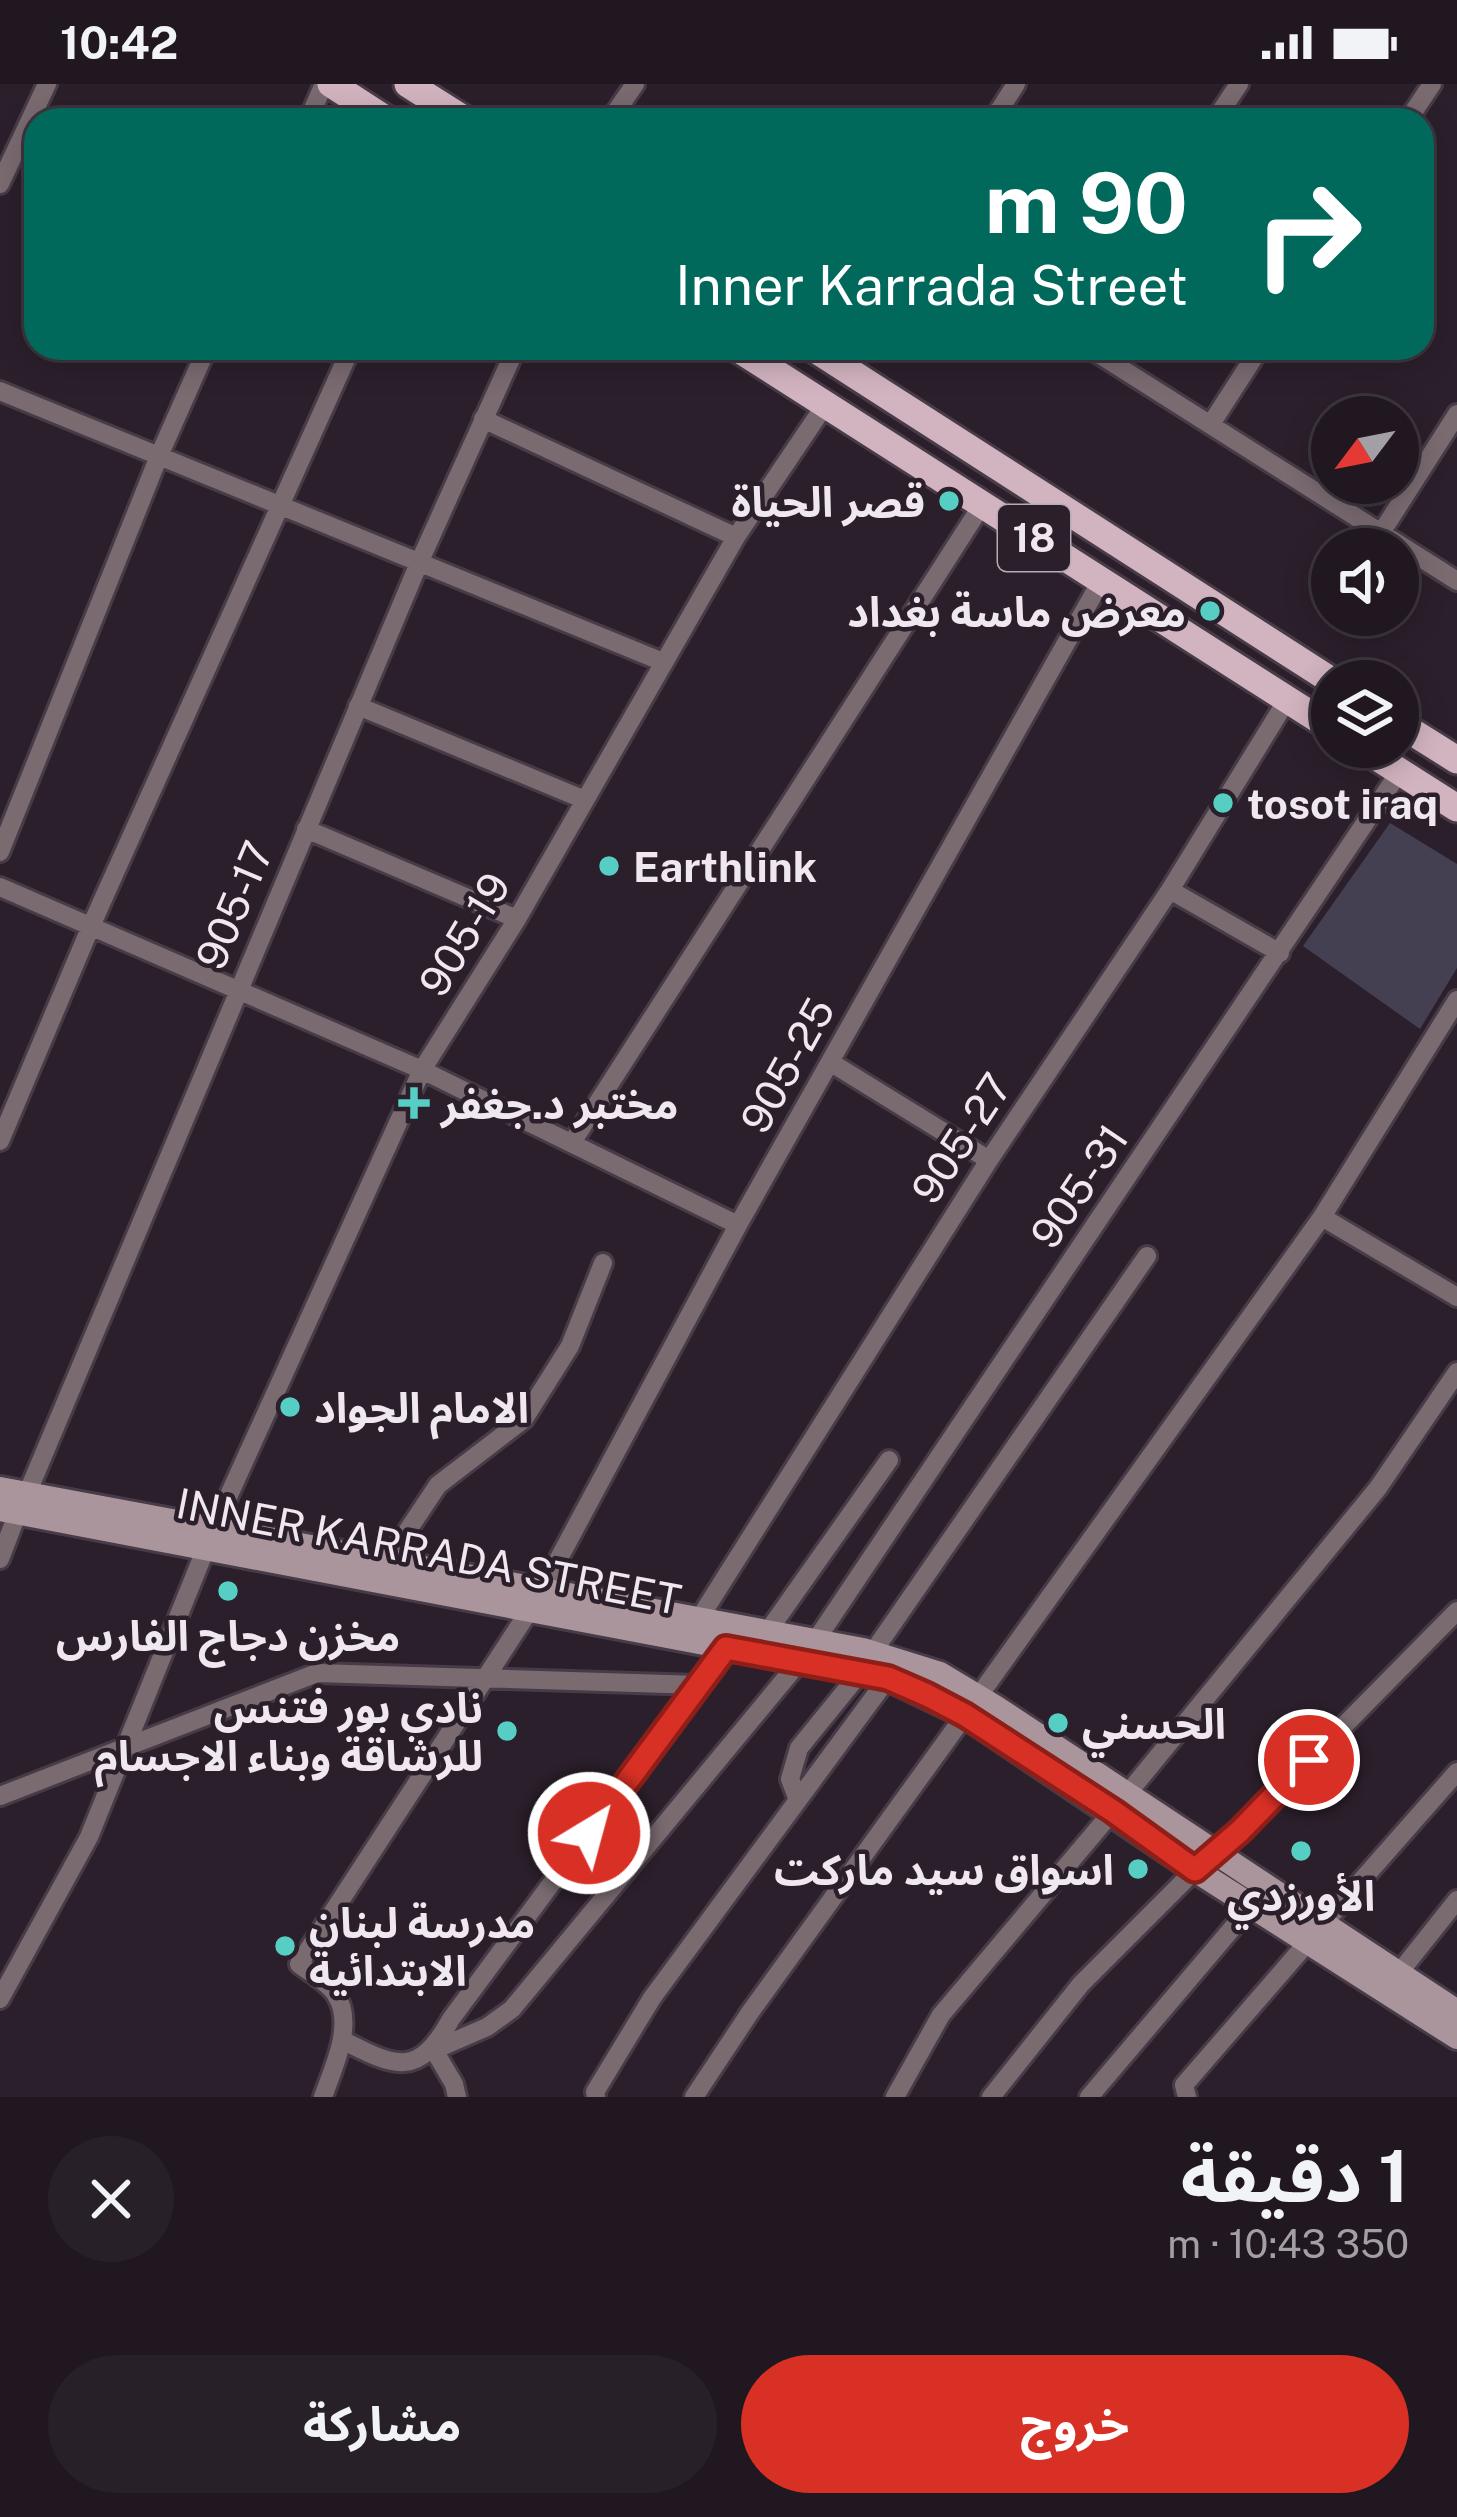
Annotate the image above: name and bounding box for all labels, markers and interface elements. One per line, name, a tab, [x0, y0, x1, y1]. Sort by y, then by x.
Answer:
text: 10:42	[60, 16, 178, 69]
text: 90 m	[985, 153, 1188, 252]
icon: right	[1230, 156, 1386, 312]
text: Inner Karrada Street	[675, 254, 1188, 317]
north arrow	[1311, 396, 1419, 504]
map controls	[1311, 396, 1419, 768]
place label: قصر الحياة	[732, 477, 925, 527]
marker: قصر الحياة	[936, 488, 962, 514]
road number: 18	[998, 505, 1070, 571]
button: sound	[1311, 528, 1419, 636]
place label: معرض ماسة بغداد	[847, 587, 1186, 637]
marker: معرض ماسة بغداد	[1197, 598, 1223, 624]
button: layers	[1311, 660, 1419, 768]
place label: tosot iraq	[1247, 779, 1438, 828]
marker: tosot iraq	[1210, 790, 1236, 816]
street label: 905-17	[185, 834, 283, 976]
place label: Earthlink	[633, 842, 817, 891]
marker: Earthlink	[596, 853, 622, 879]
street label: 905-19	[408, 864, 520, 1004]
street label: 905-25	[730, 989, 844, 1141]
street label: 905-27	[901, 1064, 1021, 1212]
place label: مختبر د.جغفر	[439, 1079, 678, 1129]
marker: مختبر د.جغفر	[398, 1087, 430, 1119]
street label: 905-31	[1020, 1115, 1138, 1257]
place label: الامام الجواد	[314, 1383, 529, 1440]
marker: الامام الجواد	[277, 1394, 303, 1420]
street label: INNER KARRADA STREET	[173, 1478, 685, 1624]
marker: مخزن دجاج الفارس	[215, 1578, 241, 1604]
place label: مخزن دجاج الفارس	[56, 1611, 400, 1668]
place label: نادي بور فتنس للرشاقة وبناء الاجسام	[95, 1683, 483, 1788]
place label: الحسني	[1082, 1699, 1226, 1758]
pin	[1258, 1709, 1360, 1811]
marker: الحسني	[1045, 1710, 1071, 1736]
marker: نادي بور فتنس للرشاقة وبناء الاجسام	[494, 1718, 520, 1744]
icon: arrive	[1276, 1727, 1342, 1793]
position arrow	[526, 1770, 652, 1896]
marker: الأورزدي	[1288, 1838, 1314, 1864]
place label: اسواق سيد ماركت	[774, 1845, 1114, 1895]
marker: اسواق سيد ماركت	[1125, 1856, 1151, 1882]
place label: الأورزدي	[1227, 1871, 1375, 1930]
place label: مدرسة لبنان الابتدائية	[309, 1898, 535, 1996]
marker: مدرسة لبنان الابتدائية	[272, 1933, 298, 1959]
text: 1 دقيقة	[1181, 2134, 1409, 2218]
button: close	[48, 2136, 174, 2262]
text: 350 m · 10:43	[1167, 2221, 1409, 2267]
button: مشاركة	[48, 2355, 717, 2493]
button: خروج	[741, 2355, 1409, 2493]

